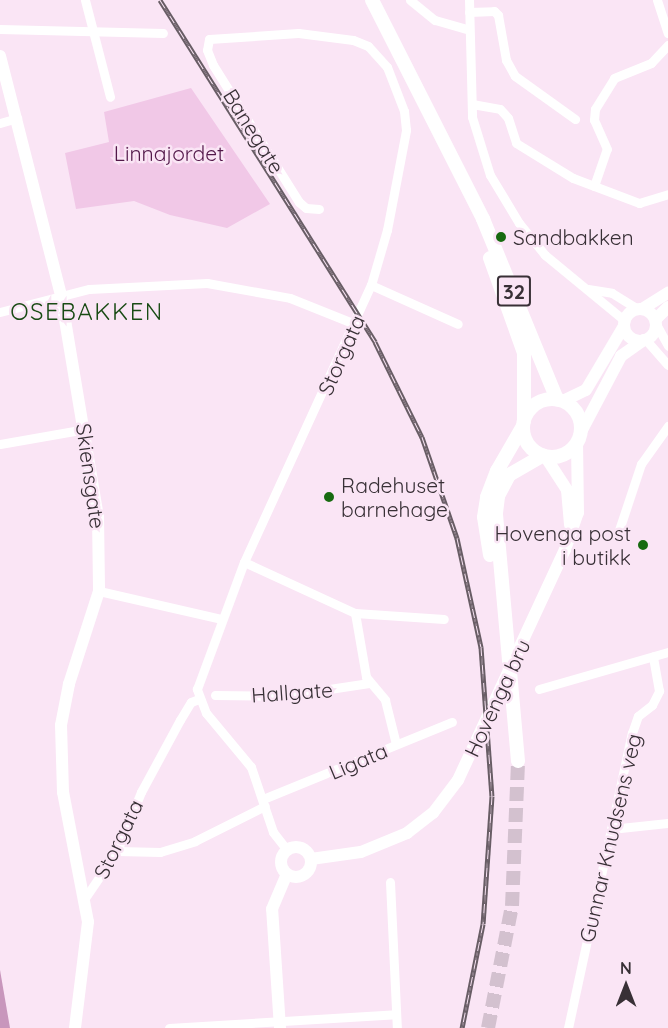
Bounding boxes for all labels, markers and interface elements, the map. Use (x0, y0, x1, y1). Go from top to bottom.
street label: Banegate (218, 84, 290, 178)
park label: Linnajordet (114, 140, 224, 166)
place label: Sandbakken (513, 224, 634, 250)
marker: Sandbakken (494, 230, 508, 244)
road number: 32 (496, 274, 532, 308)
district label: OSEBAKKEN (10, 298, 164, 326)
street label: Storgata (312, 311, 370, 399)
street label: Skiensgate (71, 422, 111, 530)
place label: Radehuset barnehage (341, 472, 448, 522)
marker: Radehuset barnehage (322, 490, 336, 504)
place label: Hovenga post i butikk (494, 520, 631, 570)
marker: Hovenga post i butikk (636, 538, 650, 552)
street label: Hovenga bru (459, 635, 535, 761)
street label: Hallgate (250, 677, 334, 707)
street label: Gunnar Knudsens veg (574, 731, 646, 945)
street label: Ligata (325, 737, 391, 785)
street label: Storgata (88, 795, 148, 883)
north arrow (596, 956, 656, 1016)
text: N (620, 958, 632, 978)

